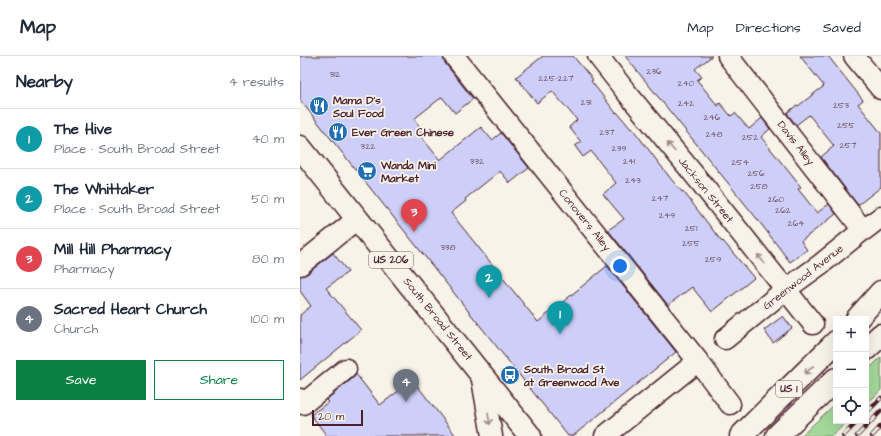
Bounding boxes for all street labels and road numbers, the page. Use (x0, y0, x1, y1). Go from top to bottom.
street label: Davis Alley (773, 118, 818, 169)
street label: Jackson Street (675, 154, 738, 227)
street label: Conovers Alley (555, 186, 615, 255)
street label: Greenwood Avenue (760, 241, 846, 313)
road number: US 206 (369, 252, 413, 268)
street label: South Broad Street (400, 274, 477, 364)
road number: US 1 (776, 381, 802, 397)

